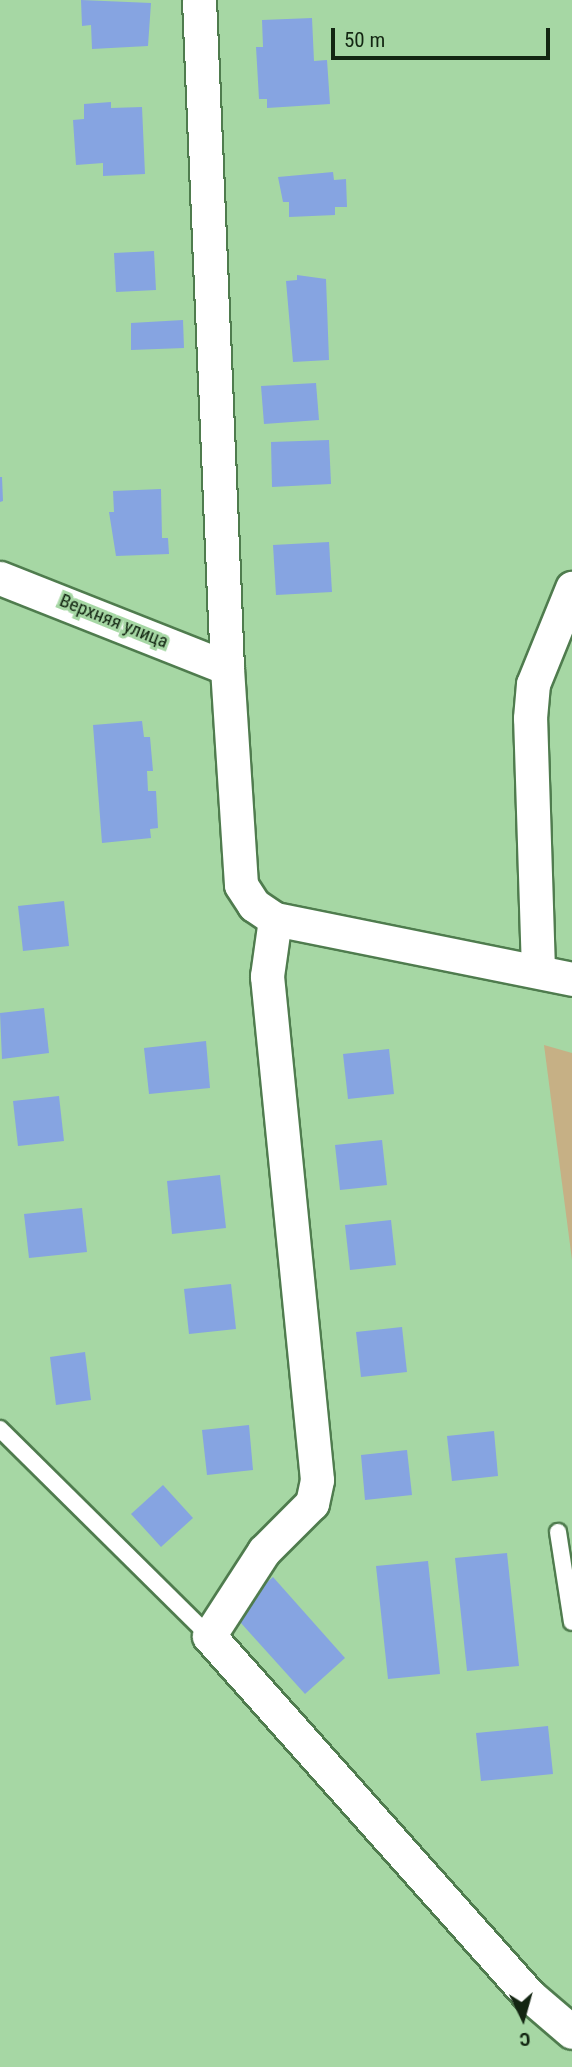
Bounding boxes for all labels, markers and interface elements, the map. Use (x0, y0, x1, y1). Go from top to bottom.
scale bar (334, 14, 553, 58)
text: 50 m (344, 28, 385, 52)
street label: Верхняя улица (56, 589, 172, 653)
north arrow (488, 1983, 558, 2053)
text: С (518, 2027, 531, 2051)

